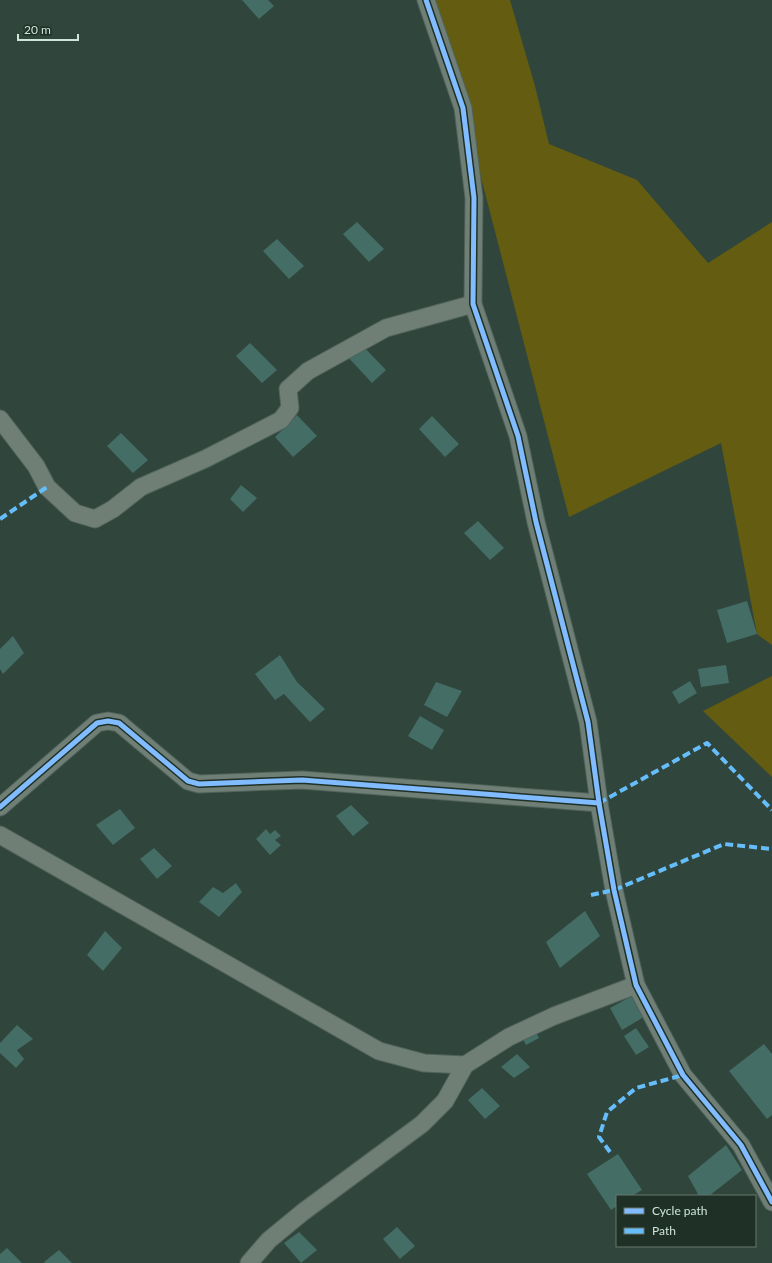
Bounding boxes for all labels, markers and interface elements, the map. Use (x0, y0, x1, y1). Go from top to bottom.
scale bar (18, 16, 78, 42)
text: 20 m (24, 22, 51, 37)
legend (616, 1195, 756, 1247)
text: Cycle path (652, 1203, 707, 1218)
text: Path (652, 1223, 676, 1238)

